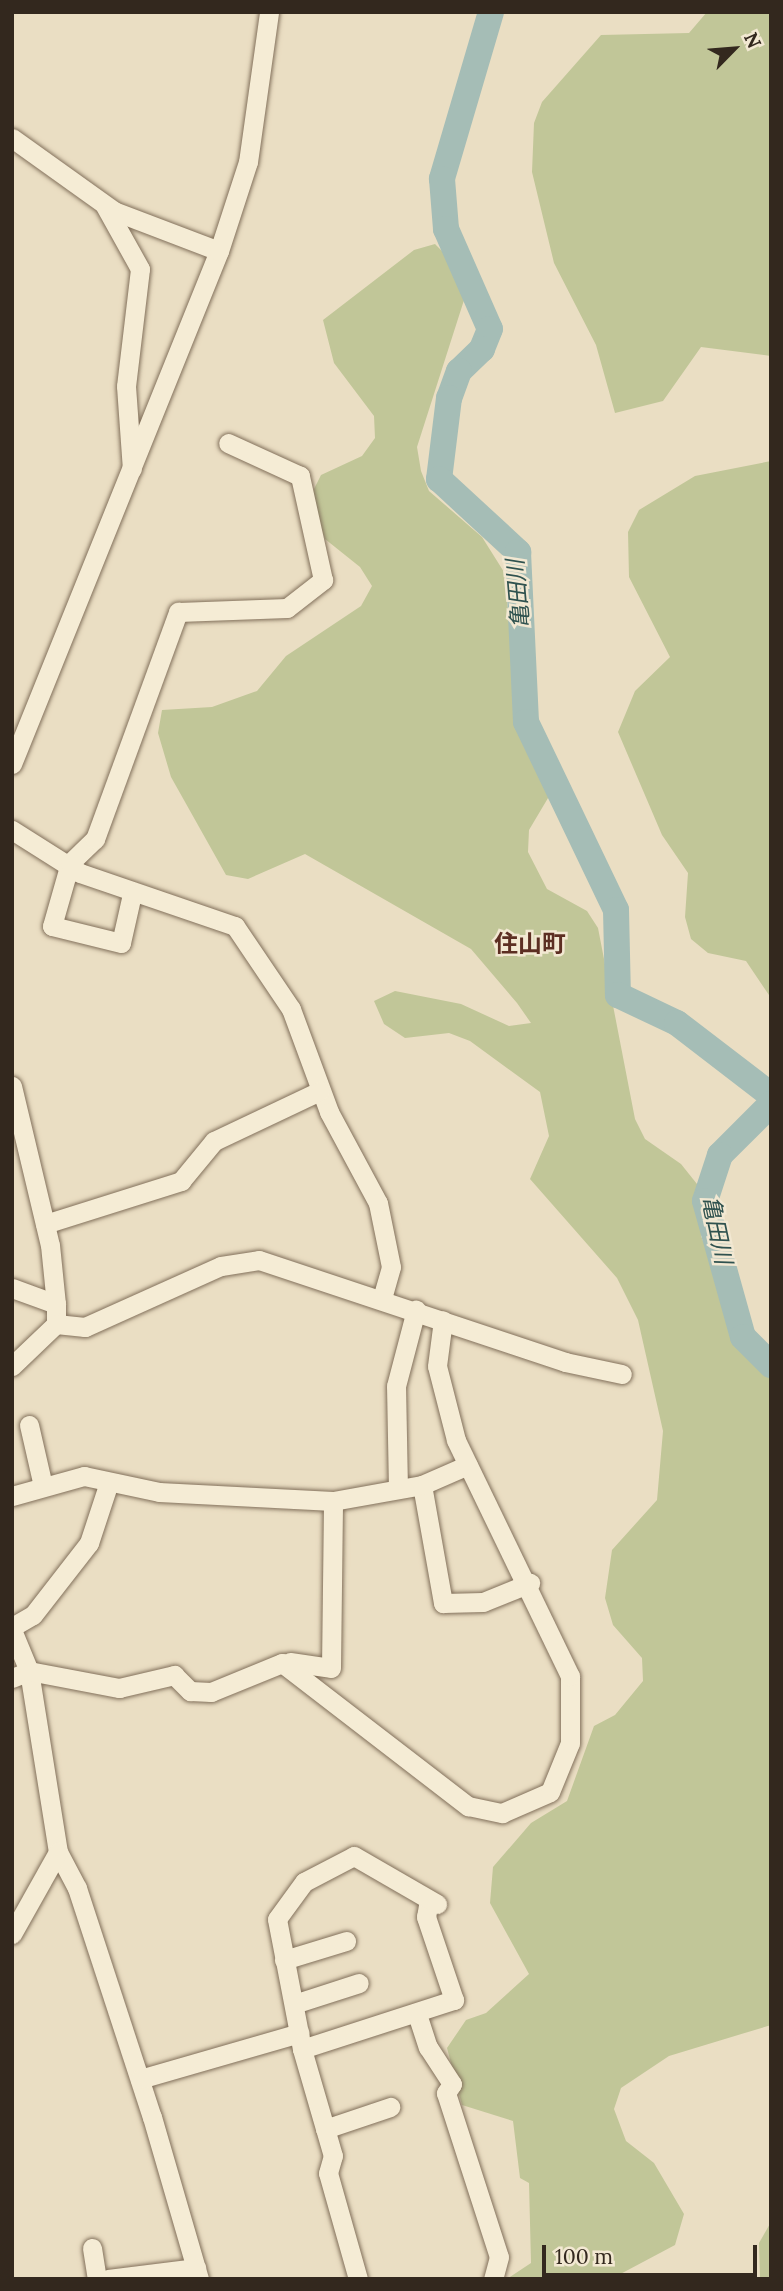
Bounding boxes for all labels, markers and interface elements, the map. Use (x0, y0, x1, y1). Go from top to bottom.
north arrow (699, 14, 769, 84)
text: N (739, 28, 767, 52)
water label: 亀田川 (501, 558, 535, 630)
district label: 住山町 (494, 930, 566, 958)
water label: 亀田川 (696, 1193, 738, 1267)
scale bar (545, 2232, 760, 2276)
text: 100 m (555, 2243, 613, 2270)

